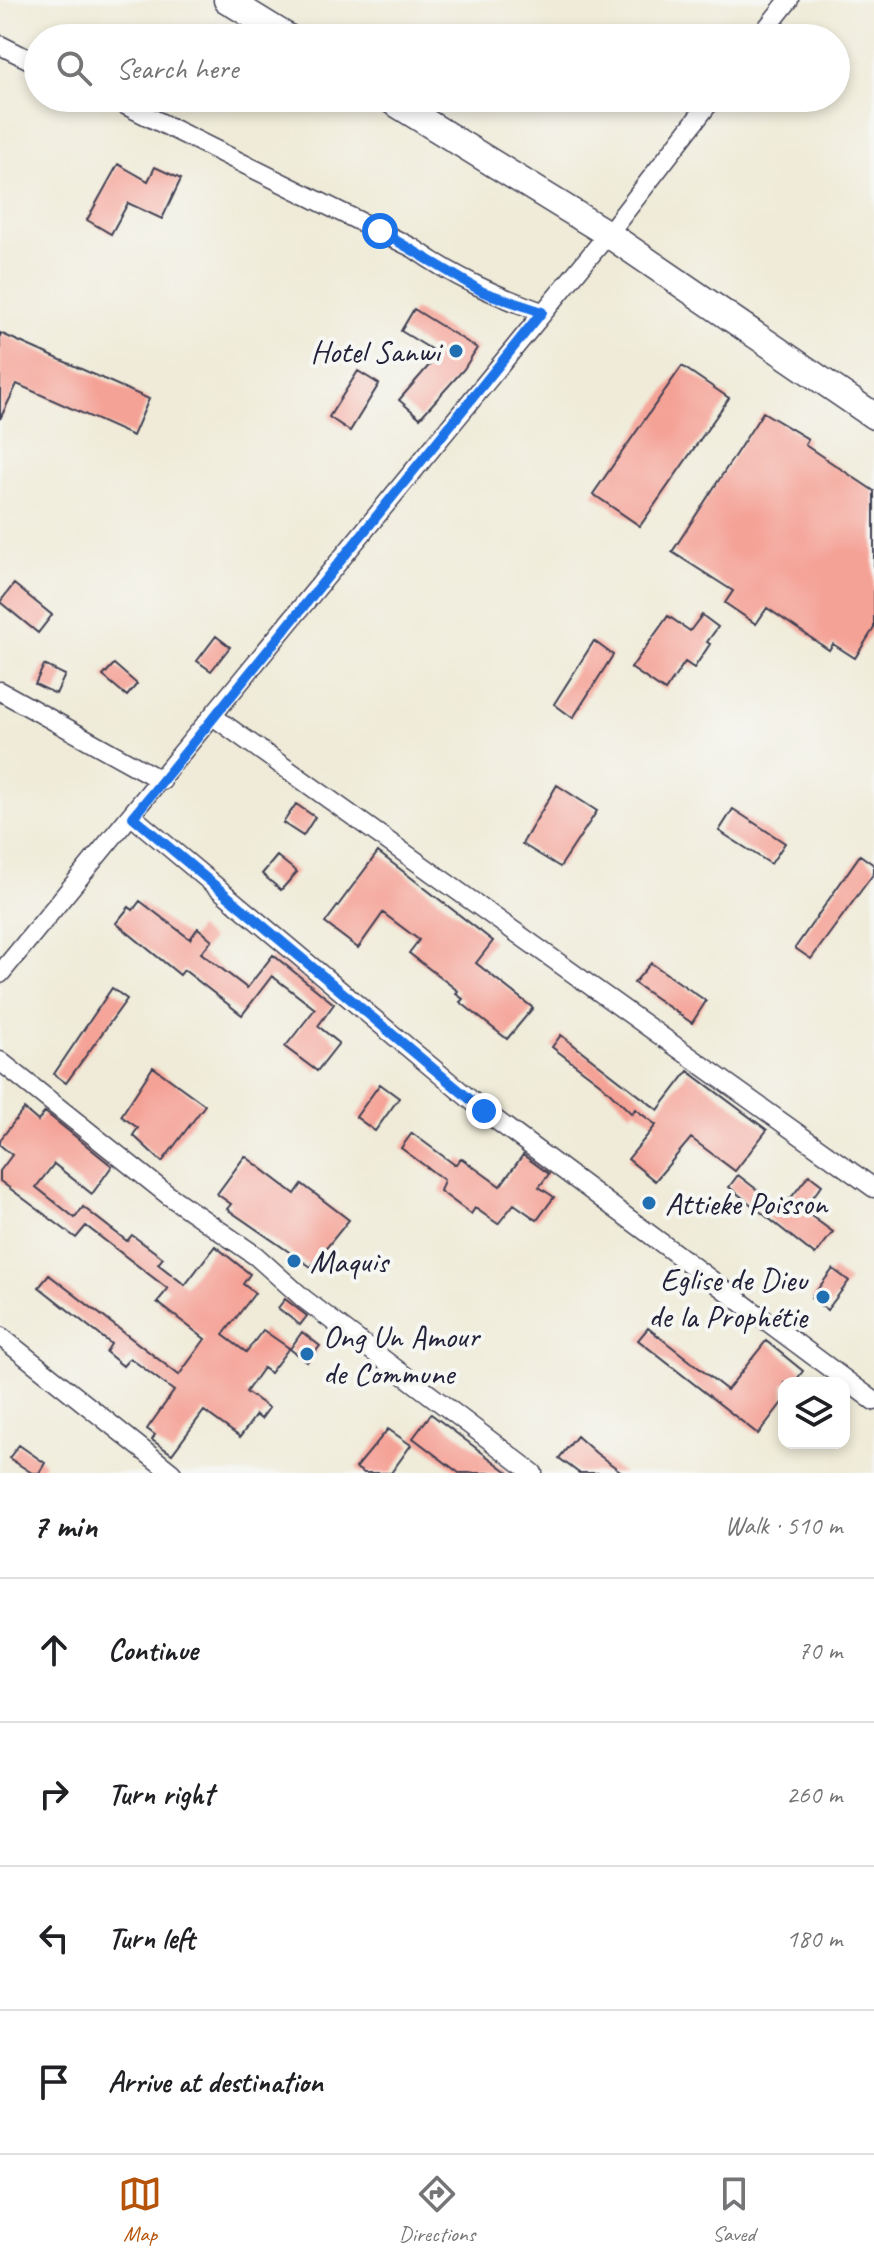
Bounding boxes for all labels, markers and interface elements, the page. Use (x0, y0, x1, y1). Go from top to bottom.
search box (24, 24, 850, 112)
icon: search (52, 46, 96, 90)
text: Search here (116, 49, 238, 87)
route start (362, 213, 398, 249)
place label: Hotel Sanwi (311, 331, 444, 372)
marker: Hotel Sanwi (447, 342, 465, 360)
route end (466, 1093, 502, 1129)
place label: Attieke Poisson (665, 1183, 829, 1224)
marker: Attieke Poisson (640, 1194, 658, 1212)
place label: Maquis (310, 1241, 390, 1282)
marker: Maquis (285, 1252, 303, 1270)
place label: Eglise de Dieu de la Prophétie (648, 1259, 810, 1337)
marker: Eglise de Dieu de la Prophétie (814, 1288, 832, 1306)
place label: Ong Un Amour de Commune (323, 1316, 482, 1394)
marker: Ong Un Amour de Commune (298, 1345, 316, 1363)
map controls (778, 1377, 850, 1449)
button: layers (778, 1377, 850, 1449)
text: 7 min (32, 1504, 97, 1547)
text: Walk · 510 m (725, 1509, 842, 1542)
icon: ahead (32, 1628, 76, 1672)
text: Continue (108, 1631, 198, 1669)
text: 70 m (798, 1634, 842, 1667)
icon: right (32, 1772, 76, 1816)
text: Turn right (108, 1775, 213, 1813)
text: 260 m (786, 1778, 842, 1811)
icon: left (32, 1916, 76, 1960)
text: Turn left (108, 1919, 195, 1957)
text: 180 m (786, 1922, 842, 1955)
icon: arrive (32, 2060, 76, 2104)
text: Arrive at destination (108, 2063, 323, 2101)
tab: Map (118, 2172, 162, 2248)
tab: Directions (399, 2172, 475, 2248)
tab: Saved (712, 2172, 756, 2248)

